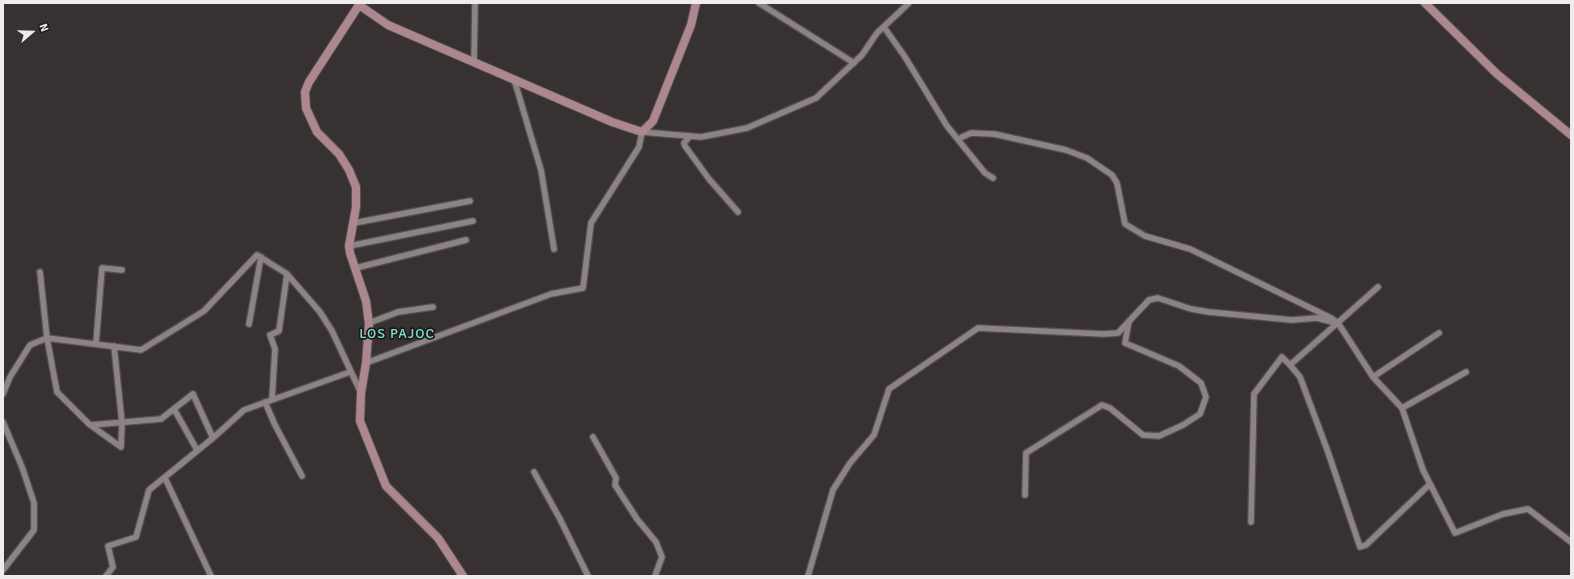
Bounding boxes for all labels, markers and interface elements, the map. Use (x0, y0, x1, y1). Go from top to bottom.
north arrow (12, 12, 52, 52)
text: N (36, 22, 51, 34)
district label: LOS PAJOC (359, 326, 435, 342)

